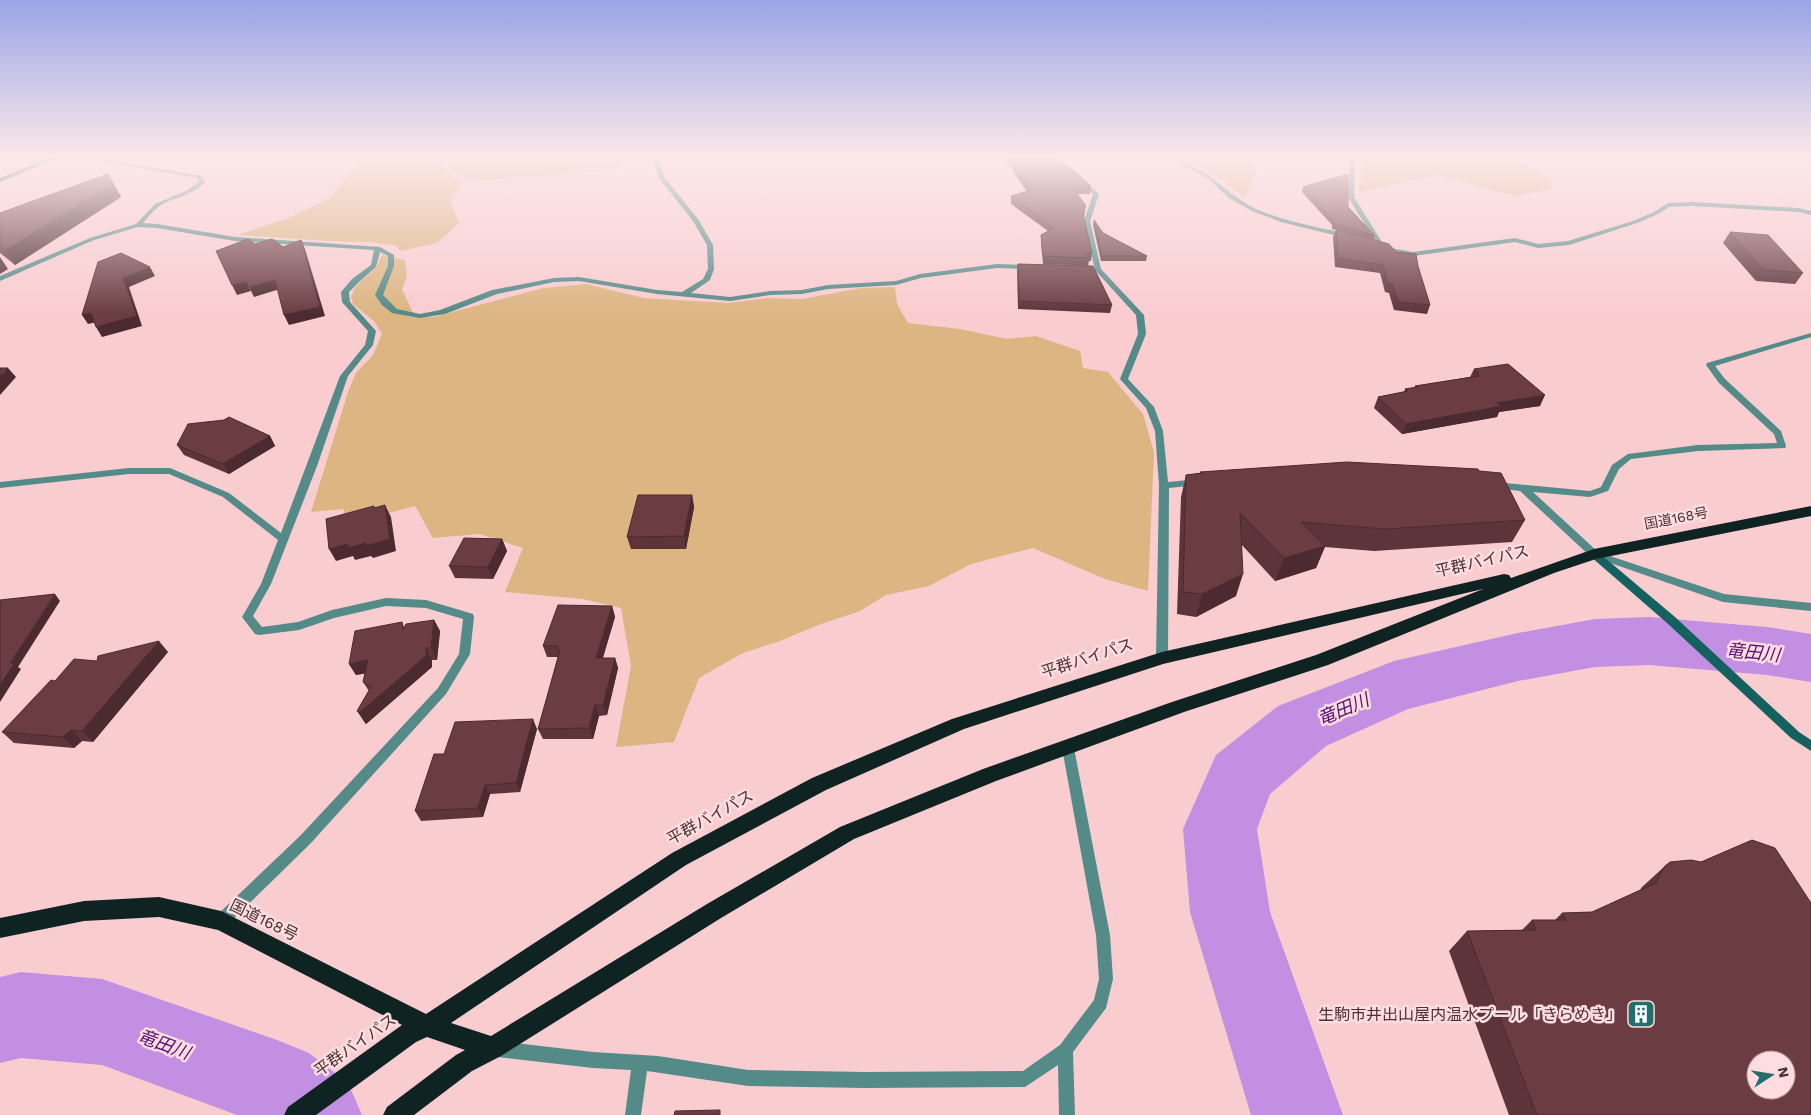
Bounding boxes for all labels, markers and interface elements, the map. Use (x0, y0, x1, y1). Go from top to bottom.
street label: 国道168号 (1643, 504, 1709, 532)
street label: 平群バイパス (1433, 541, 1531, 581)
street label: 平群バイパス (1039, 634, 1135, 682)
water label: 竜田川 (1725, 639, 1783, 665)
water label: 竜田川 (1314, 688, 1374, 729)
street label: 平群バイパス (664, 785, 756, 849)
street label: 国道168号 (227, 895, 301, 945)
building icon: 生駒市井出山屋内温水プール「きらめき」 (1626, 999, 1656, 1029)
place label: 生駒市井出山屋内温水プール「きらめき」 (1318, 1005, 1622, 1024)
street label: 平群バイパス (310, 1010, 400, 1080)
water label: 竜田川 (135, 1025, 195, 1064)
north arrow (1746, 1050, 1796, 1100)
text: N (1775, 1066, 1793, 1079)

